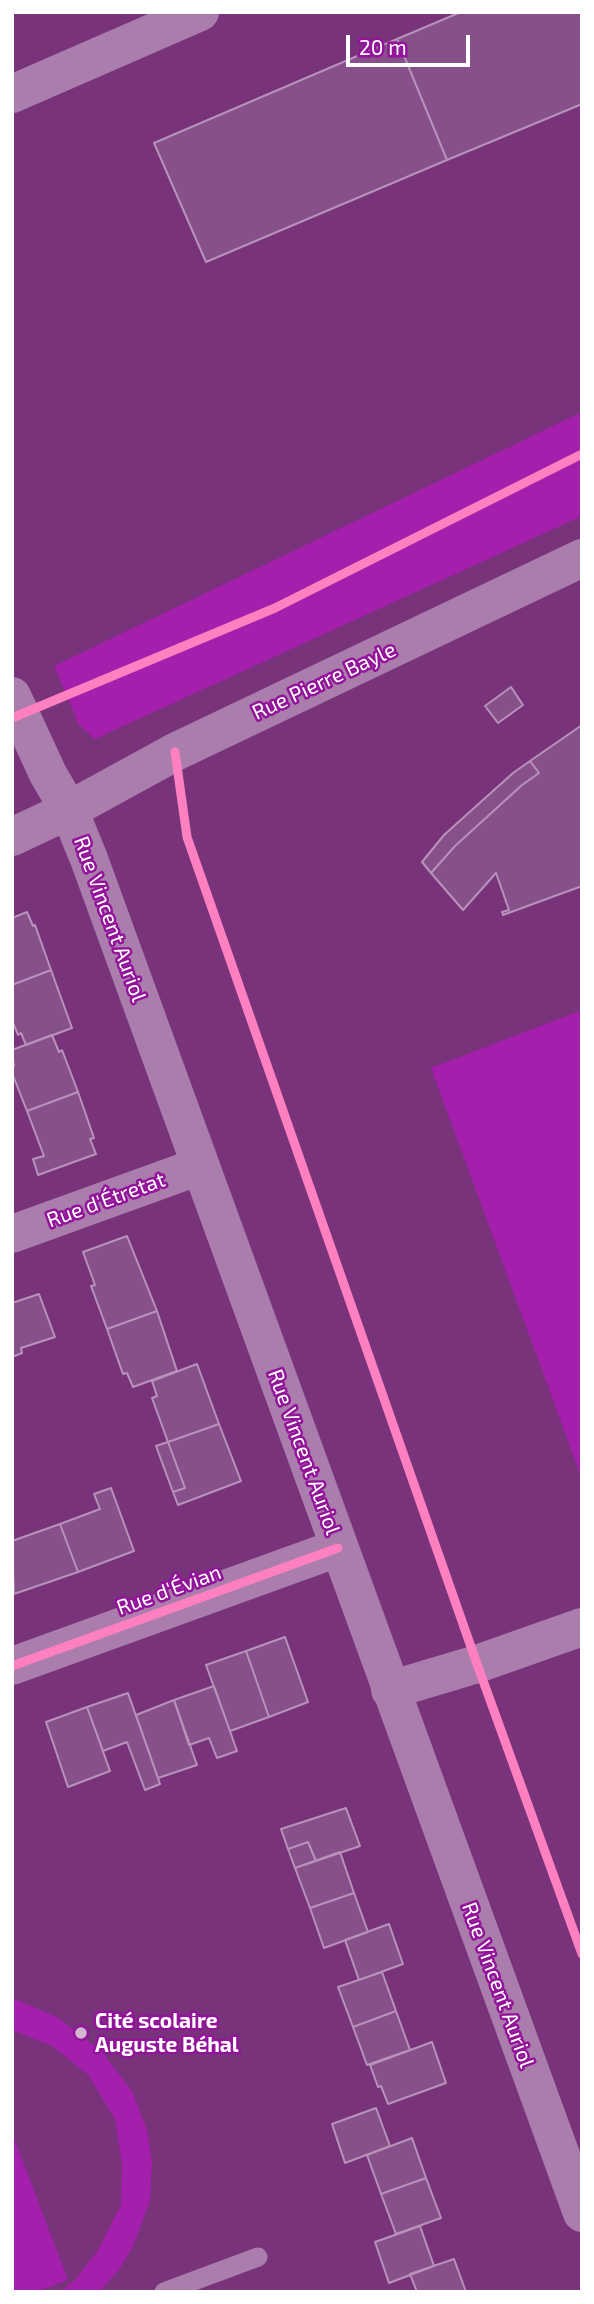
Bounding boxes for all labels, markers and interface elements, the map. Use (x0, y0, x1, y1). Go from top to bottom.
scale bar (349, 21, 473, 65)
text: 20 m (359, 34, 407, 59)
street label: Rue Pierre Bayle (248, 637, 400, 725)
street label: Rue Vincent Auriol (68, 833, 152, 1005)
street label: Rue d'Étretat (43, 1167, 169, 1233)
street label: Rue Vincent Auriol (262, 1366, 346, 1538)
street label: Rue d'Évian (113, 1559, 225, 1621)
street label: Rue Vincent Auriol (456, 1899, 540, 2071)
place label: Cité scolaire Auguste Béhal (95, 2008, 239, 2058)
marker: Cité scolaire Auguste Béhal (73, 2025, 89, 2041)

